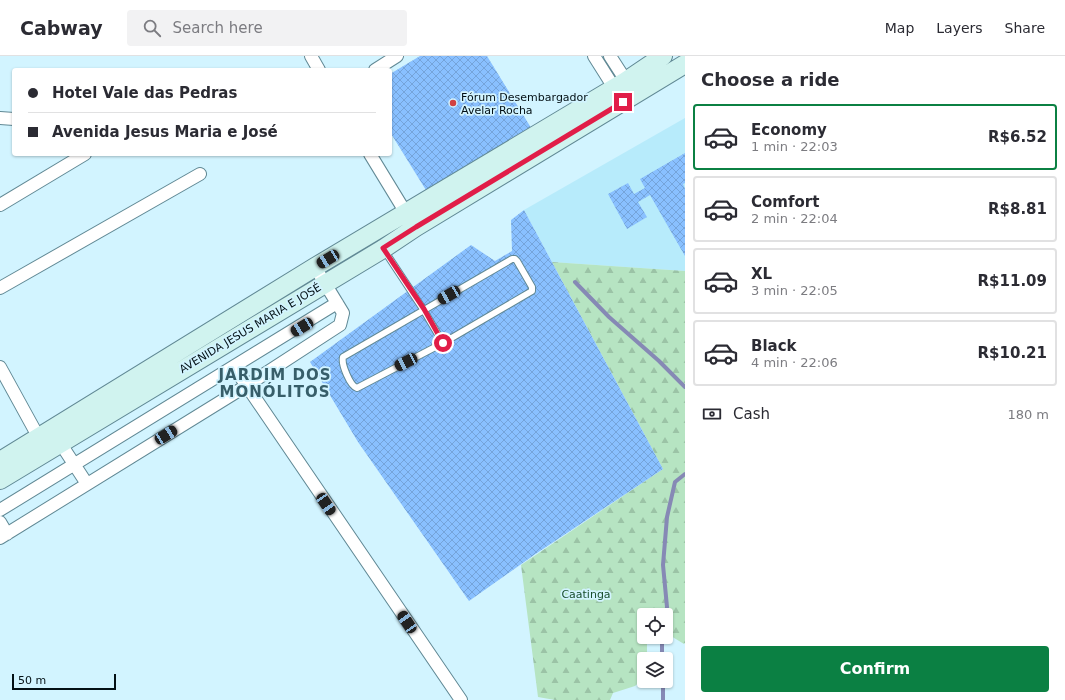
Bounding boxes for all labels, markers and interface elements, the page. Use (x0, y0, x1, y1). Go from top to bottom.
search box (127, 10, 407, 46)
text: Cabway (20, 17, 103, 39)
icon: search (141, 17, 163, 39)
text: Search here (173, 19, 263, 37)
text: Map (885, 20, 914, 36)
text: Layers (936, 20, 983, 36)
text: Share (1005, 20, 1045, 36)
text: Choose a ride (701, 69, 840, 90)
text: Hotel Vale das Pedras (52, 84, 237, 102)
place label: Fórum Desembargador Avelar Rocha (461, 91, 588, 117)
route end (614, 93, 632, 111)
marker: Fórum Desembargador Avelar Rocha (448, 98, 458, 108)
icon: car (703, 119, 739, 155)
text: Economy (751, 121, 827, 139)
text: Avenida Jesus Maria e José (52, 123, 278, 141)
text: R$6.52 (988, 128, 1047, 146)
text: 1 min · 22:03 (751, 139, 838, 154)
icon: car (703, 191, 739, 227)
text: Comfort (751, 193, 819, 211)
text: R$8.81 (988, 200, 1047, 218)
text: 2 min · 22:04 (751, 211, 838, 226)
car (315, 248, 341, 270)
icon: car (703, 263, 739, 299)
text: XL (751, 265, 772, 283)
text: R$11.09 (978, 272, 1047, 290)
street label: AVENIDA JESUS MARIA E JOSÉ (177, 281, 323, 376)
text: 3 min · 22:05 (751, 283, 838, 298)
car (436, 284, 462, 306)
car (289, 316, 315, 338)
route start (434, 334, 452, 352)
icon: car (703, 335, 739, 371)
text: Black (751, 337, 797, 355)
text: R$10.21 (978, 344, 1047, 362)
car (393, 351, 419, 373)
text: 4 min · 22:06 (751, 355, 838, 370)
district label: JARDIM DOS MONÓLITOS (218, 366, 331, 401)
icon: cash (701, 403, 723, 425)
text: Cash (733, 405, 770, 423)
text: 180 m (1007, 407, 1049, 422)
car (153, 424, 179, 446)
car (314, 491, 338, 517)
park label: Caatinga (561, 588, 611, 601)
map controls (637, 608, 673, 688)
button: locate (637, 608, 673, 644)
car (395, 609, 419, 635)
button: Confirm (701, 646, 1049, 692)
button: layers (637, 652, 673, 688)
scale bar (12, 672, 116, 691)
text: 50 m (18, 674, 46, 687)

